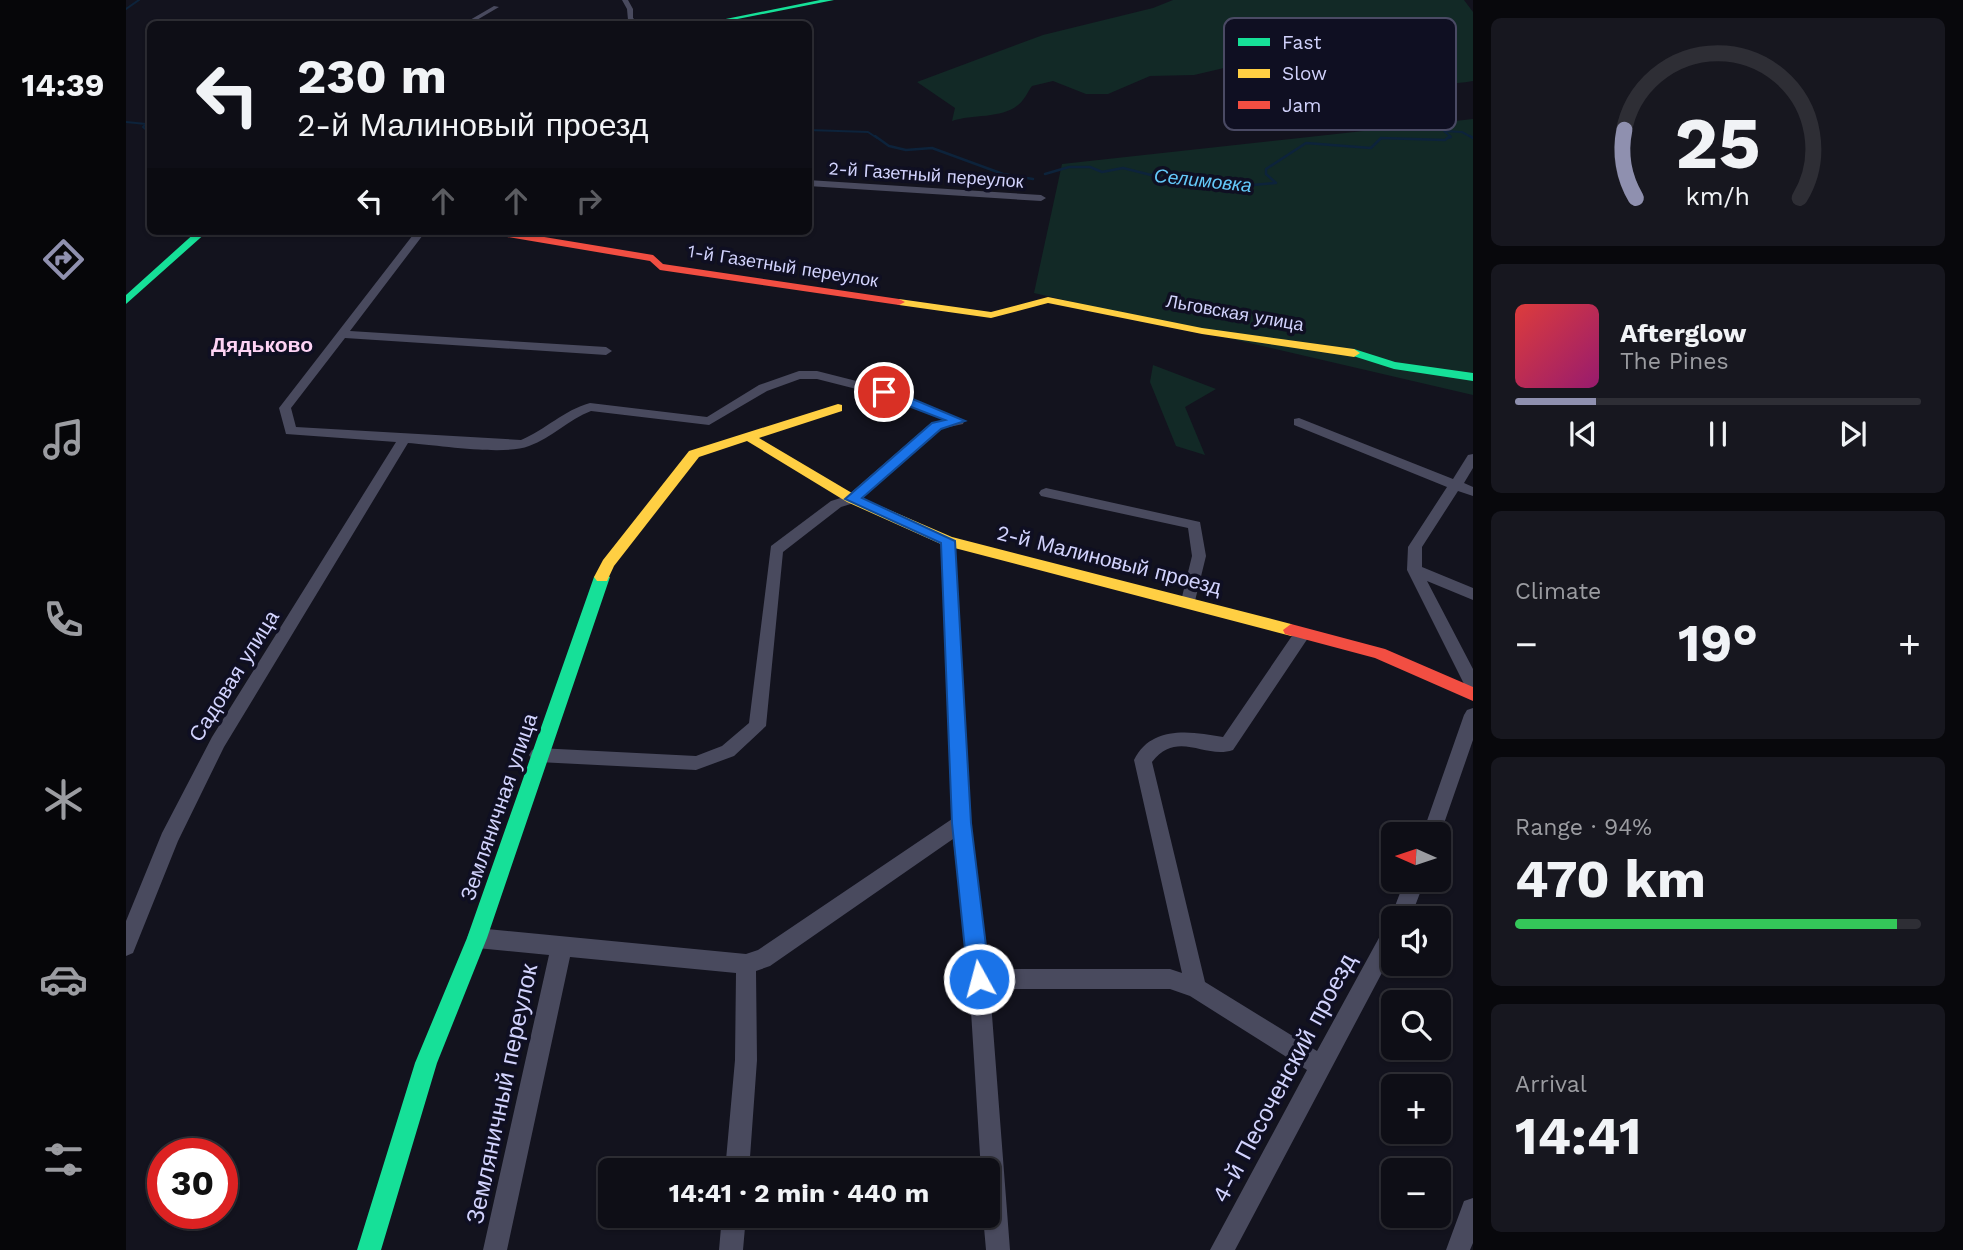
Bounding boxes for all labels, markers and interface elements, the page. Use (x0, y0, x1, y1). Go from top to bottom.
legend (1224, 18, 1456, 130)
text: Fast (1282, 31, 1321, 54)
text: 230 m (297, 47, 447, 105)
icon: left (182, 49, 273, 140)
text: Slow (1282, 62, 1327, 85)
text: 14:39 (22, 66, 104, 104)
text: Jam (1282, 94, 1321, 117)
text: 25 (1675, 101, 1761, 187)
text: 2-й Малиновый проезд (297, 106, 648, 144)
street label: 2-й Газетный переулок (828, 157, 1024, 192)
water label: Селимовка (1153, 164, 1253, 197)
icon: left (351, 182, 389, 220)
icon: ahead (424, 182, 462, 220)
icon: ahead (497, 182, 535, 220)
icon: right (570, 182, 608, 220)
text: km/h (1686, 182, 1750, 211)
icon: directions (39, 235, 88, 284)
street label: 1-й Газетный переулок (686, 240, 880, 291)
street label: Льговская улица (1165, 290, 1307, 335)
text: Afterglow (1620, 318, 1746, 348)
district label: Дядьково (211, 332, 313, 357)
text: The Pines (1620, 348, 1729, 375)
pin (854, 362, 914, 422)
icon: arrive (865, 373, 903, 411)
icon: music (39, 415, 88, 464)
icon: previous (1564, 415, 1602, 453)
icon: pause (1699, 415, 1737, 453)
icon: next (1834, 415, 1872, 453)
street label: 2-й Малиновый проезд (994, 519, 1224, 600)
text: Climate (1515, 578, 1601, 605)
icon: phone (39, 595, 88, 644)
street label: Садовая улица (183, 605, 284, 746)
text: 19° (1678, 613, 1758, 674)
text: − (1515, 622, 1538, 666)
text: + (1898, 622, 1921, 666)
street label: Земляничная улица (455, 710, 542, 904)
icon: climate (39, 775, 88, 824)
text: Range · 94% (1515, 814, 1652, 841)
north arrow (1381, 822, 1451, 892)
map controls (1381, 822, 1451, 1228)
text: 470 km (1515, 849, 1706, 910)
button: sound (1381, 906, 1451, 976)
position arrow (942, 942, 1016, 1016)
street label: 4-й Песоченский проезд (1206, 949, 1362, 1207)
icon: car (39, 955, 88, 1004)
street label: Земляничный переулок (461, 961, 543, 1227)
button: search (1381, 990, 1451, 1060)
text: Arrival (1515, 1071, 1587, 1098)
button: + (1381, 1074, 1451, 1144)
text: 14:41 (1515, 1106, 1641, 1167)
icon: filters (39, 1135, 88, 1184)
speed limit sign: 30 (147, 1138, 238, 1229)
button: − (1381, 1158, 1451, 1228)
text: 14:41 · 2 min · 440 m (669, 1178, 929, 1208)

